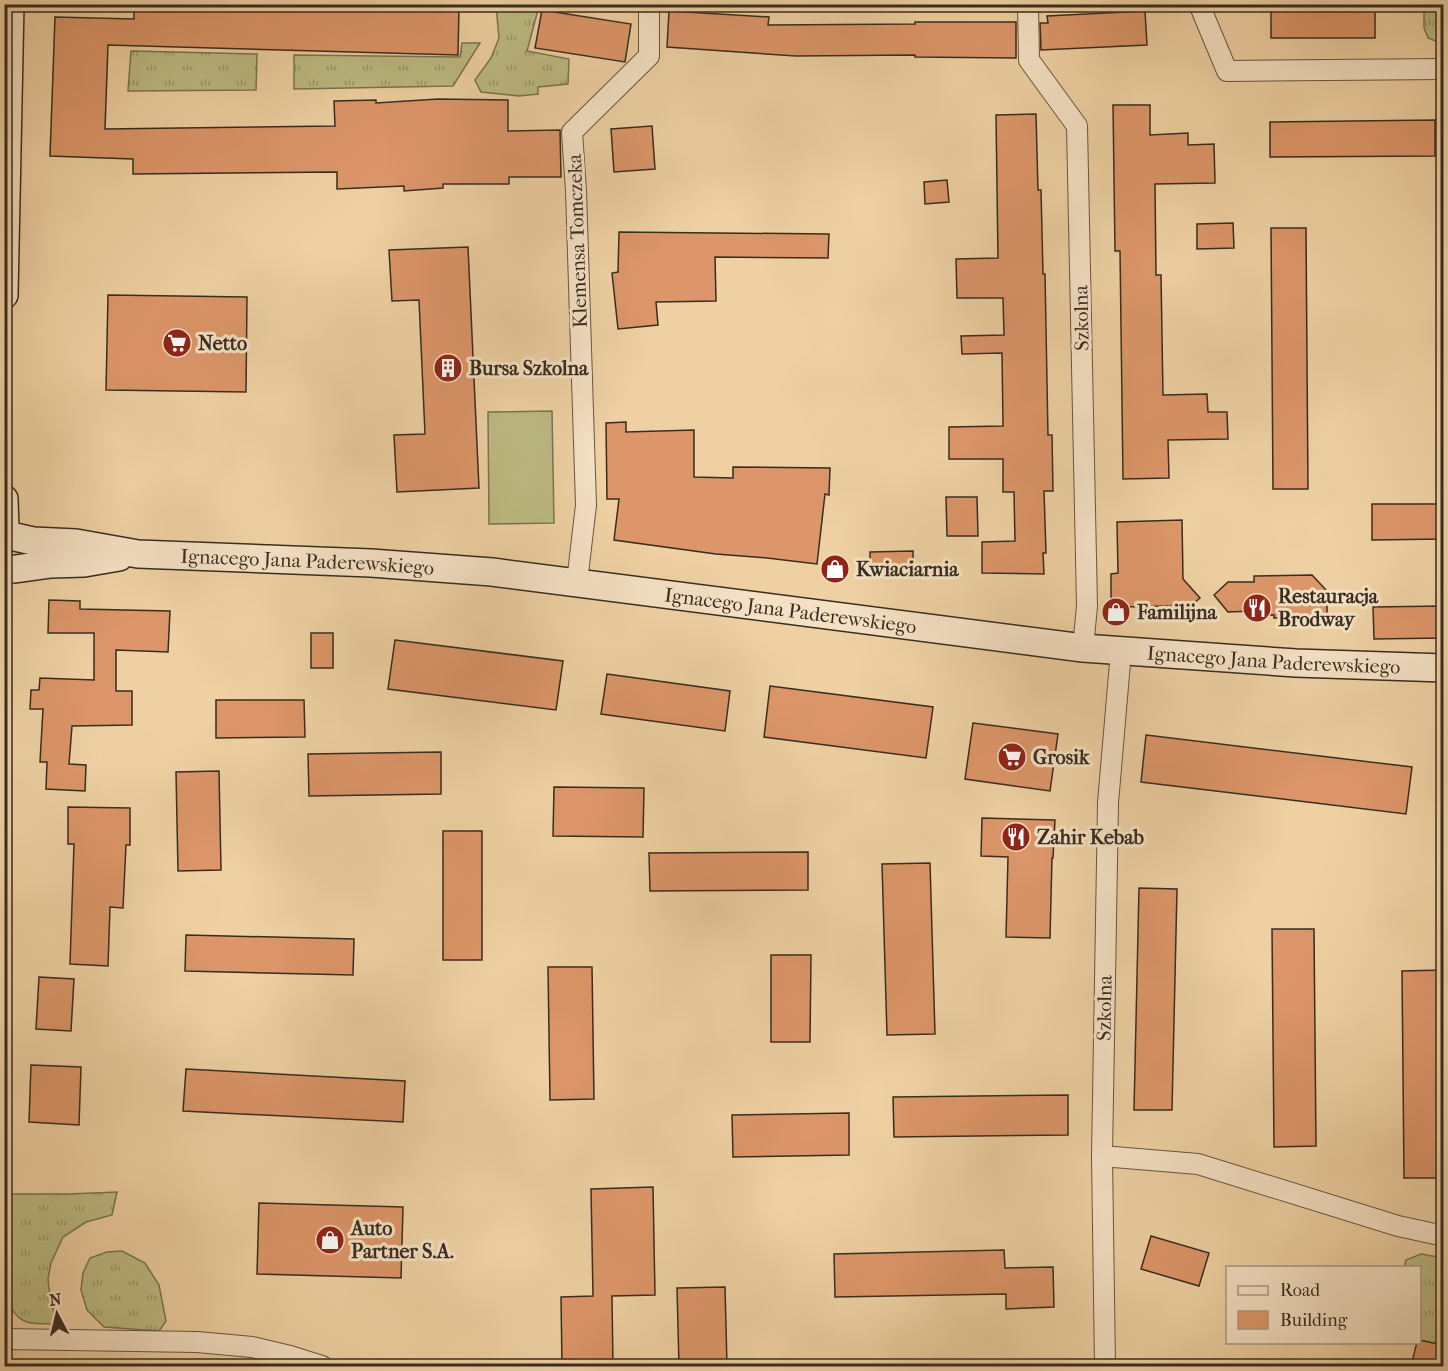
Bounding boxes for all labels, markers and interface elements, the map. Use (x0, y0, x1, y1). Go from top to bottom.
street label: Klemensa Tomczeka (563, 153, 592, 328)
street label: Szkolna (1069, 284, 1094, 351)
supermarket icon: Netto (161, 327, 193, 359)
place label: Netto (198, 332, 247, 355)
building icon: Bursa Szkolna (432, 352, 464, 384)
place label: Bursa Szkolna (469, 357, 589, 380)
street label: Ignacego Jana Paderewskiego (180, 545, 435, 580)
shop icon: Kwiaciarnia (819, 553, 851, 585)
place label: Kwiaciarnia (856, 558, 959, 581)
street label: Ignacego Jana Paderewskiego (663, 583, 918, 638)
place label: Restauracja Brodway (1278, 585, 1379, 631)
restaurant icon: Restauracja Brodway (1241, 592, 1273, 624)
shop icon: Familijna (1100, 596, 1132, 628)
place label: Familijna (1136, 601, 1218, 624)
street label: Ignacego Jana Paderewskiego (1146, 642, 1401, 679)
supermarket icon: Grosik (996, 741, 1028, 773)
place label: Grosik (1033, 746, 1090, 769)
restaurant icon: Zahir Kebab (1000, 821, 1032, 853)
place label: Zahir Kebab (1037, 826, 1145, 849)
street label: Szkolna (1092, 974, 1117, 1041)
place label: Auto Partner S.A. (349, 1217, 454, 1263)
shop icon: Auto Partner S.A. (314, 1224, 346, 1256)
legend (1226, 1266, 1421, 1344)
text: Road (1280, 1280, 1320, 1301)
north arrow (27, 1284, 87, 1344)
text: N (48, 1289, 63, 1310)
text: Building (1280, 1310, 1348, 1331)

